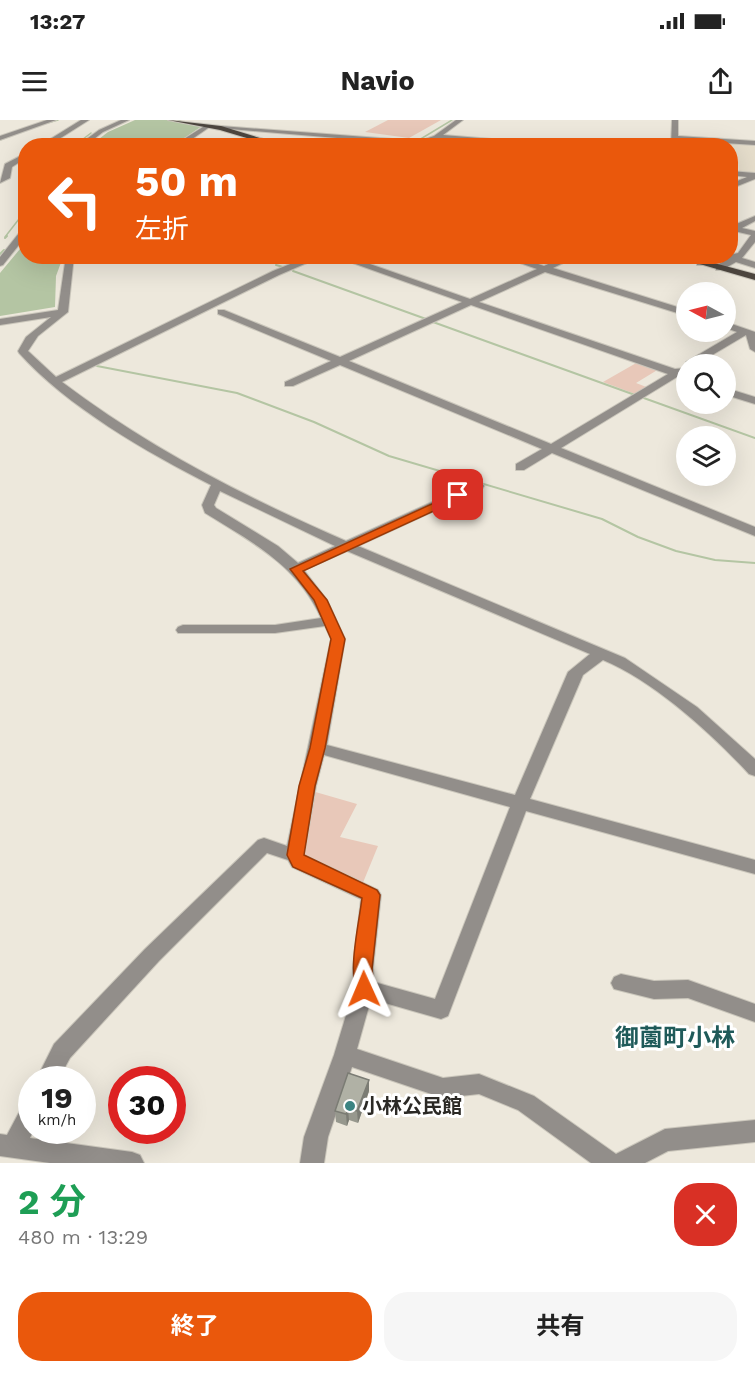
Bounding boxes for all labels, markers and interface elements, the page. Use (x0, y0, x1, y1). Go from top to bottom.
text: 13:27 (30, 9, 85, 34)
icon: menu (18, 65, 51, 98)
text: Navio (340, 65, 415, 97)
icon: share (704, 65, 737, 98)
text: 50 m (135, 157, 238, 206)
icon: left (36, 162, 114, 240)
text: 左折 (135, 213, 189, 245)
north arrow (676, 282, 736, 342)
map controls (676, 282, 736, 486)
button: search (676, 354, 736, 414)
button: layers (676, 426, 736, 486)
pin (432, 469, 483, 520)
icon: arrive (441, 478, 474, 511)
position arrow (332, 957, 396, 1021)
district label: 御薗町小林 (615, 1024, 735, 1052)
speed limit sign: 30 (108, 1066, 186, 1144)
text: 19 (41, 1080, 73, 1115)
place label: 小林公民館 (362, 1094, 462, 1118)
marker: 小林公民館 (343, 1099, 357, 1113)
text: km/h (38, 1111, 76, 1129)
text: 2 分 (18, 1181, 86, 1223)
button: close (674, 1183, 737, 1246)
text: 480 m · 13:29 (18, 1225, 148, 1249)
button: 終了 (18, 1292, 372, 1361)
button: 共有 (384, 1292, 737, 1361)

